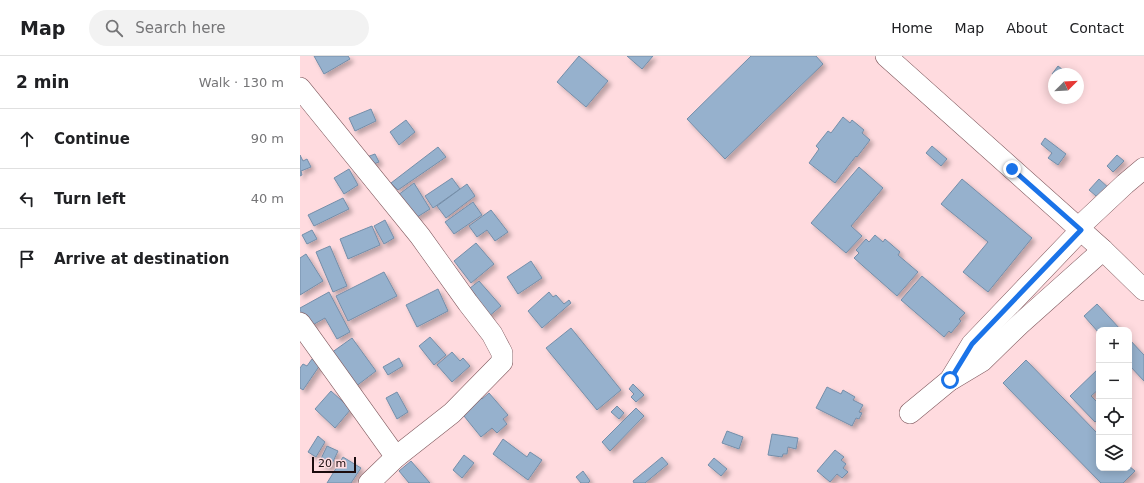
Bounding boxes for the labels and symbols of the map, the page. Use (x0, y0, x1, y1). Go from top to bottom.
north arrow (1048, 68, 1084, 104)
route end (1003, 160, 1021, 178)
route start (941, 371, 959, 389)
scale bar (312, 455, 356, 474)

